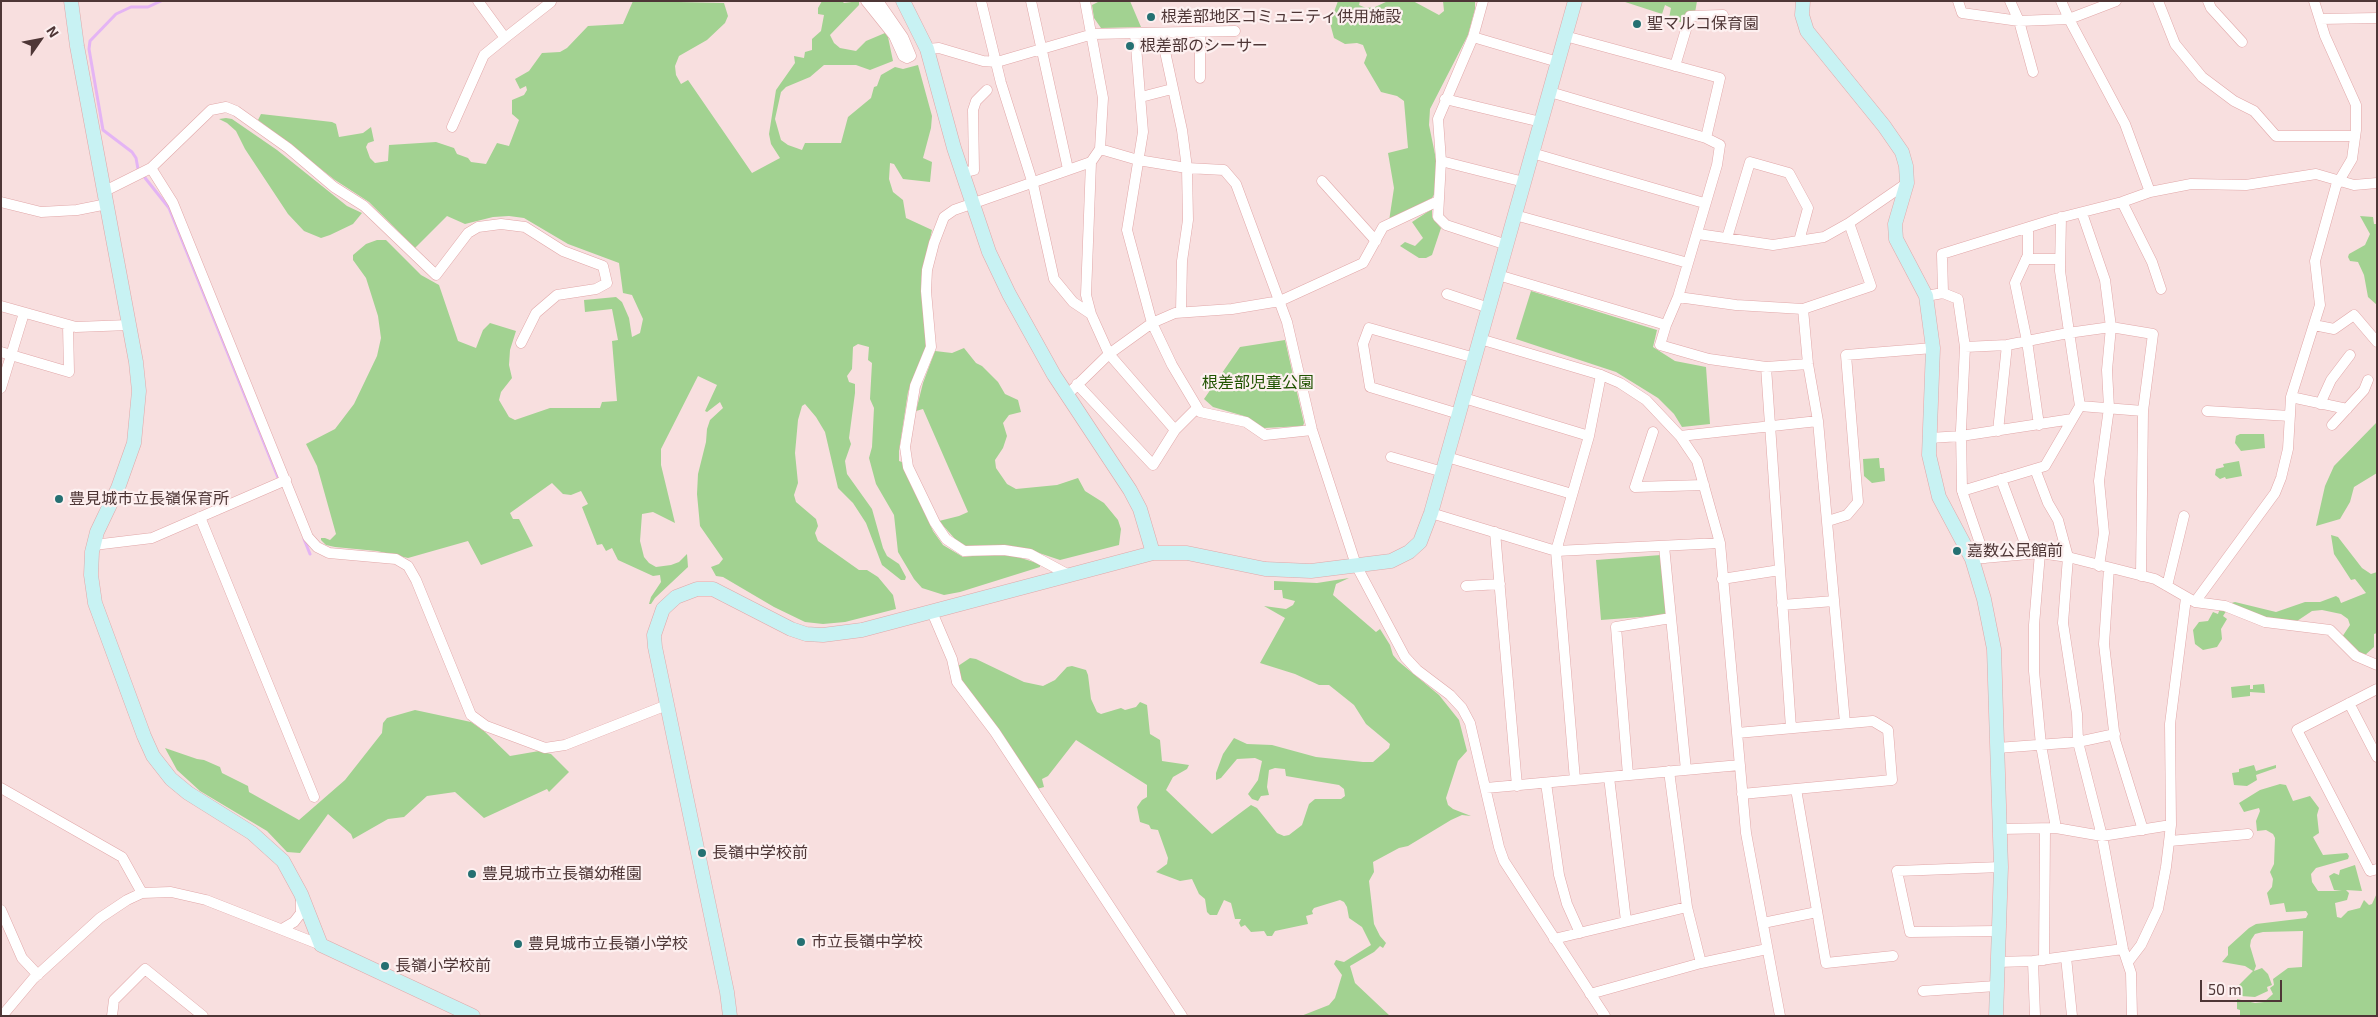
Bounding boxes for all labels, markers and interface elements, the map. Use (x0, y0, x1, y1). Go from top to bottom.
place label: 根差部地区コミュニティ供用施設 (1161, 7, 1401, 27)
marker: 根差部地区コミュニティ供用施設 (1145, 11, 1157, 23)
place label: 聖マルコ保育園 (1647, 14, 1759, 34)
north arrow (15, 15, 65, 65)
marker: 聖マルコ保育園 (1631, 18, 1643, 30)
text: N (43, 23, 63, 40)
place label: 根差部のシーサー (1140, 36, 1268, 56)
marker: 根差部のシーサー (1124, 40, 1136, 52)
park label: 根差部児童公園 (1202, 373, 1314, 393)
place label: 豊見城市立長嶺保育所 (69, 489, 229, 509)
marker: 豊見城市立長嶺保育所 (53, 493, 65, 505)
place label: 嘉数公民館前 (1967, 541, 2063, 561)
marker: 嘉数公民館前 (1951, 545, 1963, 557)
place label: 長嶺中学校前 (712, 843, 808, 863)
marker: 長嶺中学校前 (696, 847, 708, 859)
place label: 豊見城市立長嶺幼稚園 (482, 864, 642, 884)
marker: 豊見城市立長嶺幼稚園 (466, 868, 478, 880)
place label: 市立長嶺中学校 (811, 932, 923, 952)
place label: 豊見城市立長嶺小学校 (528, 934, 688, 954)
marker: 市立長嶺中学校 (795, 936, 807, 948)
marker: 豊見城市立長嶺小学校 (512, 938, 524, 950)
place label: 長嶺小学校前 (395, 956, 491, 976)
marker: 長嶺小学校前 (379, 960, 391, 972)
scale bar (2203, 970, 2286, 1002)
text: 50 m (2208, 980, 2242, 998)

